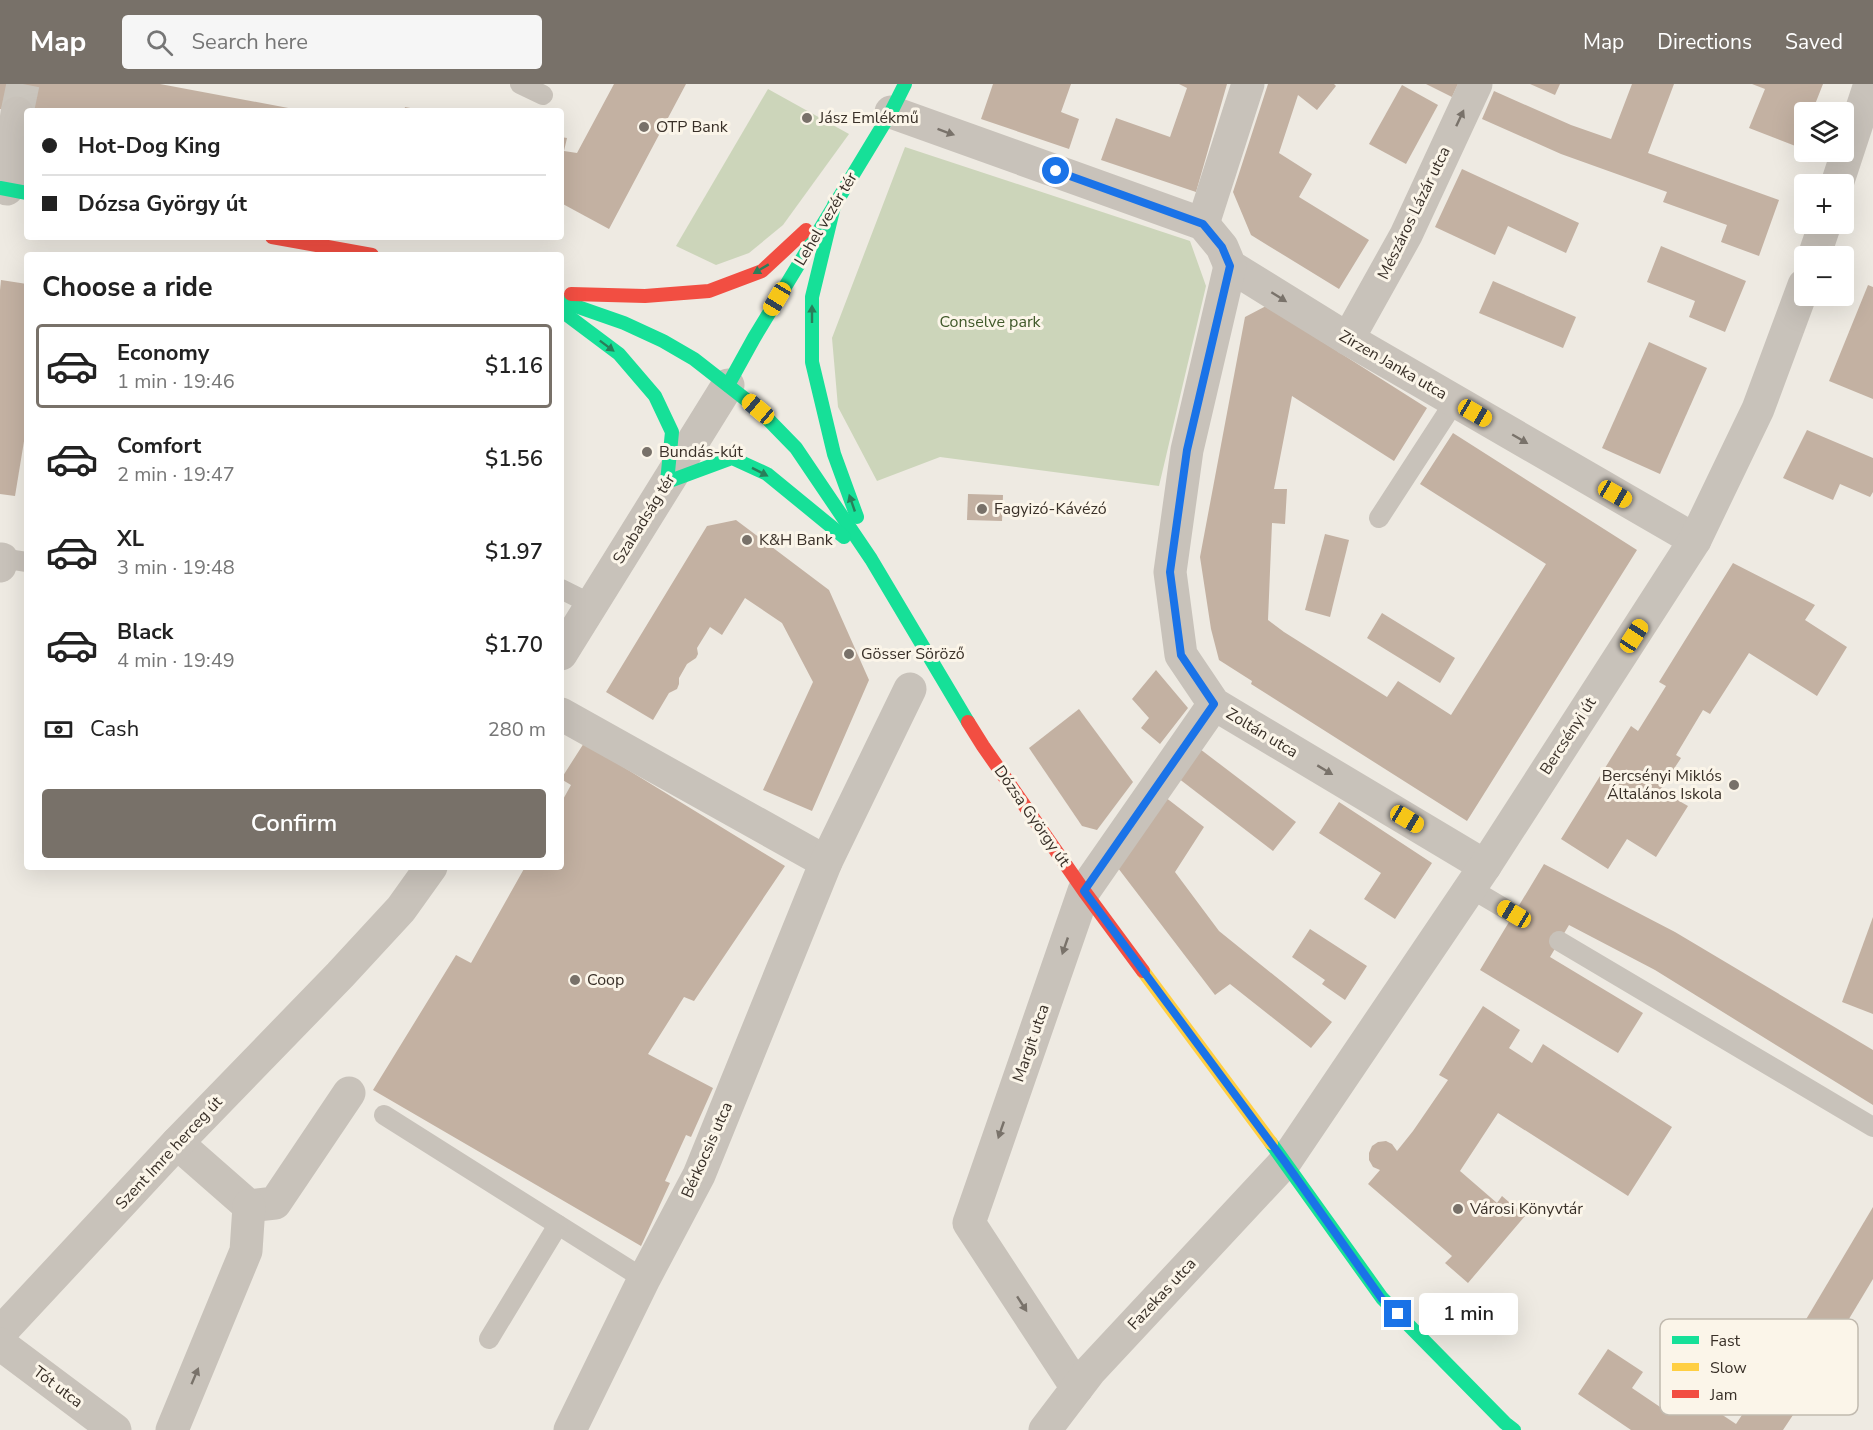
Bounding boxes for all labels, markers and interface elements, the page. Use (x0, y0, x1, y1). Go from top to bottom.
search box (122, 15, 542, 69)
text: Map (30, 23, 86, 61)
icon: search (143, 26, 176, 59)
text: Search here (191, 27, 308, 57)
text: Map (1583, 28, 1624, 56)
text: Directions (1657, 28, 1752, 56)
text: Saved (1785, 28, 1843, 56)
map controls (1794, 102, 1854, 306)
button: layers (1794, 102, 1854, 162)
place label: Jász Emlékmű (818, 107, 919, 129)
one-way arrow (1455, 110, 1464, 127)
marker: Jász Emlékmű (800, 111, 814, 125)
place label: OTP Bank (656, 116, 729, 138)
marker: OTP Bank (637, 120, 651, 134)
one-way arrow (937, 127, 955, 137)
text: Hot-Dog King (78, 131, 221, 161)
street label: Mészáros Lázár utca (1372, 143, 1456, 283)
route start (1042, 157, 1069, 184)
street label: Lehel vezér tér (789, 168, 863, 270)
button: + (1794, 174, 1854, 234)
text: Dózsa György út (78, 189, 247, 219)
button: − (1794, 246, 1854, 306)
one-way arrow (753, 264, 769, 275)
text: Choose a ride (42, 269, 213, 306)
car (760, 279, 794, 319)
one-way arrow (1271, 291, 1287, 302)
one-way arrow (807, 305, 817, 324)
park label: Conselve park (939, 311, 1042, 333)
street label: Zirzen Janka utca (1335, 325, 1451, 405)
text: Economy (117, 338, 209, 368)
icon: car (45, 339, 99, 393)
one-way arrow (600, 339, 615, 351)
text: $1.16 (485, 351, 543, 381)
text: 1 min · 19:46 (117, 368, 235, 395)
car (738, 391, 778, 427)
car (1455, 396, 1495, 430)
text: Comfort (117, 431, 201, 461)
icon: car (45, 432, 99, 486)
one-way arrow (1512, 433, 1528, 444)
place label: Bundás-kút (659, 441, 743, 463)
text: $1.56 (485, 444, 543, 474)
marker: Bundás-kút (640, 445, 654, 459)
text: 2 min · 19:47 (117, 461, 235, 488)
one-way arrow (752, 467, 769, 476)
street label: Szabadság tér (608, 470, 681, 568)
car (1595, 477, 1635, 511)
one-way arrow (846, 494, 856, 512)
place label: Fagyizó-Kávézó (994, 498, 1107, 520)
marker: Fagyizó-Kávézó (975, 502, 989, 516)
text: XL (117, 524, 144, 554)
icon: car (45, 525, 99, 579)
place label: K&H Bank (759, 529, 834, 551)
marker: K&H Bank (740, 533, 754, 547)
text: $1.97 (485, 537, 543, 567)
text: 3 min · 19:48 (117, 554, 235, 581)
car (1617, 616, 1651, 656)
text: Black (117, 617, 173, 647)
icon: car (45, 618, 99, 672)
text: $1.70 (485, 630, 543, 660)
place label: Gösser Söröző (861, 643, 965, 665)
text: 4 min · 19:49 (117, 647, 235, 674)
marker: Gösser Söröző (842, 647, 856, 661)
street label: Bercsényi út (1535, 693, 1601, 779)
street label: Zoltán utca (1222, 703, 1302, 763)
icon: cash (42, 713, 75, 746)
text: Cash (90, 714, 139, 744)
text: 280 m (488, 716, 546, 743)
street label: Dózsa György út (989, 761, 1075, 871)
one-way arrow (1317, 765, 1333, 776)
place label: Bercsényi Miklós Általános Iskola (1602, 765, 1722, 805)
marker: Bercsényi Miklós Általános Iskola (1727, 778, 1741, 792)
button: Confirm (42, 789, 546, 858)
car (1387, 802, 1427, 836)
car (1494, 897, 1534, 931)
one-way arrow (1060, 937, 1069, 955)
place label: Coop (587, 969, 624, 991)
marker: Coop (568, 973, 582, 987)
street label: Margit utca (1007, 1001, 1055, 1085)
street label: Szent Imre herceg út (111, 1091, 228, 1214)
street label: Bérkocsis utca (676, 1099, 738, 1201)
one-way arrow (996, 1121, 1005, 1139)
place label: Városi Könyvtár (1469, 1198, 1583, 1220)
marker: Városi Könyvtár (1451, 1202, 1465, 1216)
street label: Fazekas utca (1123, 1253, 1201, 1335)
callout: 1 min (1419, 1293, 1518, 1335)
one-way arrow (1016, 1296, 1027, 1312)
route end (1384, 1300, 1411, 1327)
text: 1 min (1443, 1300, 1494, 1327)
legend (1660, 1319, 1858, 1415)
text: Fast (1710, 1330, 1741, 1352)
text: Slow (1710, 1357, 1747, 1379)
street label: Tót utca (29, 1361, 87, 1413)
one-way arrow (191, 1367, 200, 1385)
text: Jam (1709, 1384, 1737, 1406)

